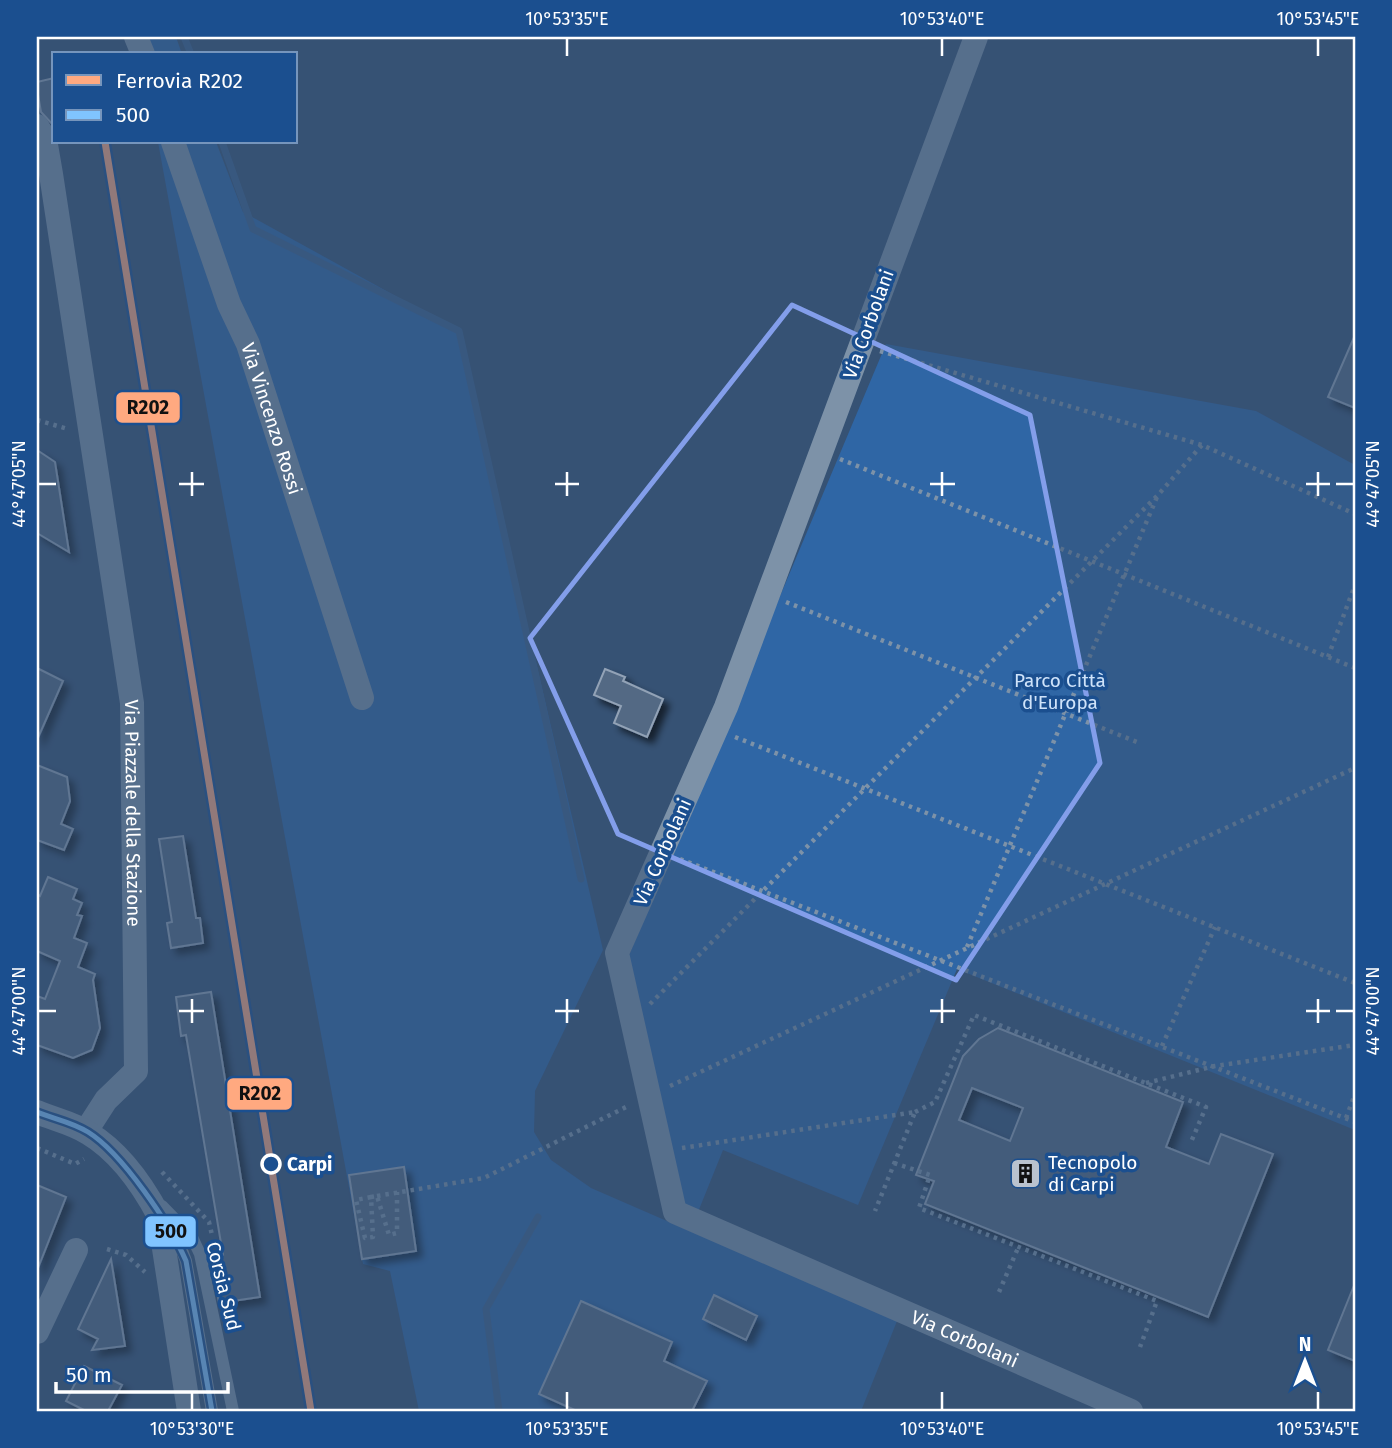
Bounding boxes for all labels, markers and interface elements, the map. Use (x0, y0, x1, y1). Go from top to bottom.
text: 10°53'35"E (525, 8, 609, 30)
text: 10°53'40"E (900, 8, 984, 30)
text: 10°53'45"E (1276, 8, 1360, 30)
legend (52, 52, 298, 144)
text: Ferrovia R202 (116, 68, 243, 94)
text: 500 (116, 102, 150, 128)
street label: Via Corbolani (838, 266, 899, 382)
street label: Via Vincenzo Rossi (236, 340, 307, 498)
line badge: R202 (115, 391, 181, 424)
text: R202 (127, 396, 169, 419)
text: 44°47'05"N (8, 440, 30, 528)
text: 44°47'05"N (1362, 440, 1384, 528)
park label: Parco Città d'Europa (1014, 669, 1106, 714)
street label: Via Piazzale della Stazione (120, 699, 145, 927)
street label: Via Corbolani (629, 795, 696, 909)
text: 44°47'00"N (8, 966, 30, 1056)
text: 44°47'00"N (1362, 966, 1384, 1056)
line badge: R202 (226, 1077, 293, 1111)
text: R202 (239, 1082, 281, 1105)
place label: Tecnopolo di Carpi (1048, 1151, 1137, 1196)
place label: Carpi (287, 1153, 332, 1176)
marker: Carpi (261, 1154, 281, 1174)
building icon: Tecnopolo di Carpi (1008, 1156, 1042, 1190)
line badge: 500 (144, 1215, 197, 1248)
text: 500 (155, 1220, 187, 1243)
street label: Corsia Sud (201, 1239, 246, 1333)
street label: Via Corbolani (908, 1306, 1022, 1373)
north arrow (1270, 1326, 1340, 1396)
text: N (1299, 1333, 1311, 1356)
scale bar (56, 1350, 228, 1394)
text: 50 m (66, 1362, 112, 1388)
text: 10°53'30"E (150, 1418, 234, 1440)
text: 10°53'35"E (525, 1418, 609, 1440)
text: 10°53'40"E (900, 1418, 984, 1440)
text: 10°53'45"E (1276, 1418, 1360, 1440)

